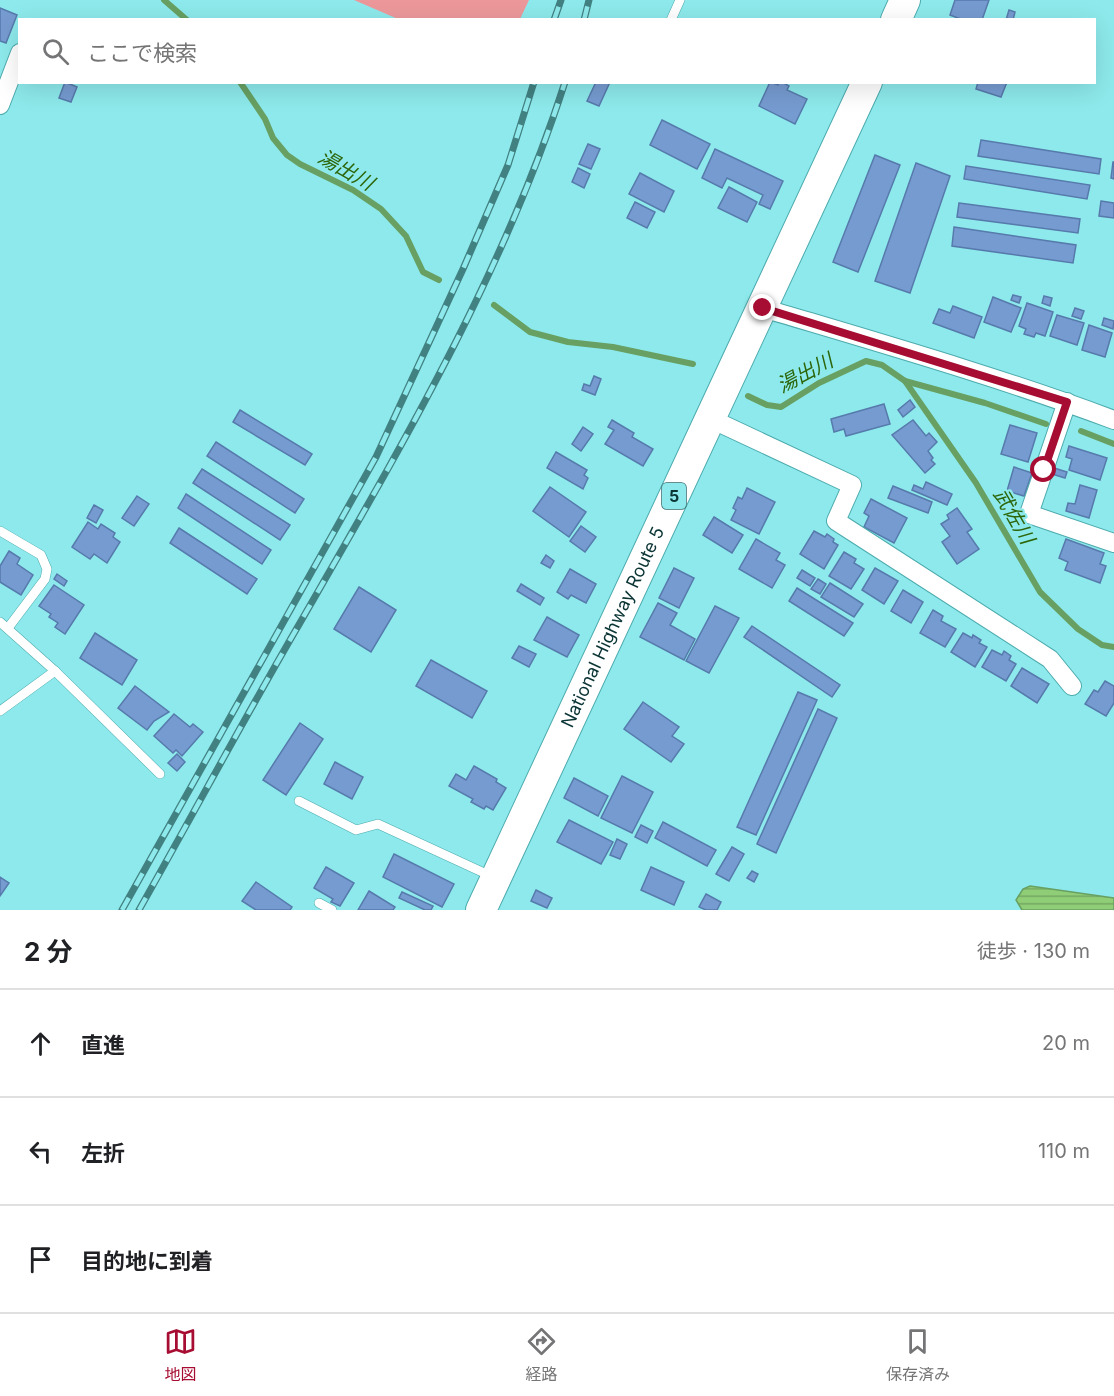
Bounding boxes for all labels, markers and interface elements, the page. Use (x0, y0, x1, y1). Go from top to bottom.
search box (18, 18, 1096, 84)
icon: search (39, 35, 72, 68)
text: ここで検索 (87, 40, 197, 66)
water label: 湯出川 (314, 145, 380, 196)
route end (749, 294, 775, 320)
water label: 湯出川 (773, 347, 839, 398)
route start (1030, 456, 1056, 482)
road number: 5 (662, 483, 686, 509)
water label: 武佐川 (989, 484, 1040, 550)
street label: National Highway Route 5 (557, 523, 668, 731)
text: 2 分 (24, 936, 73, 967)
text: 徒歩 · 130 m (977, 939, 1090, 963)
icon: ahead (24, 1027, 57, 1060)
text: 20 m (1042, 1031, 1090, 1055)
text: 直進 (81, 1032, 125, 1058)
icon: left (24, 1135, 57, 1168)
text: 110 m (1038, 1139, 1090, 1163)
text: 左折 (81, 1140, 125, 1166)
icon: arrive (24, 1243, 57, 1276)
text: 目的地に到着 (81, 1248, 213, 1274)
tab: 地図 (164, 1325, 197, 1385)
tab: 経路 (525, 1325, 558, 1385)
tab: 保存済み (886, 1325, 950, 1385)

